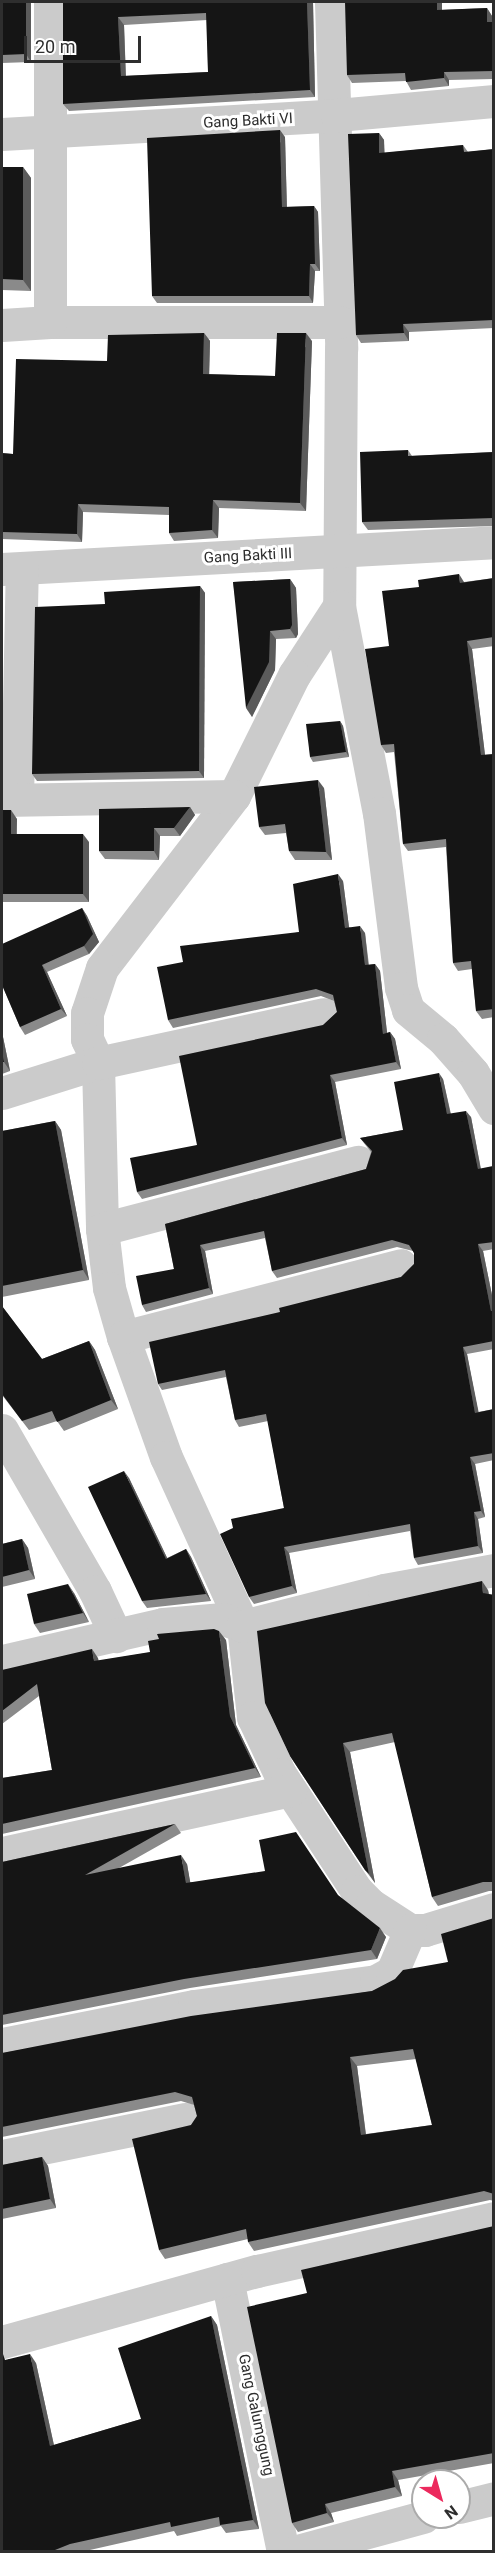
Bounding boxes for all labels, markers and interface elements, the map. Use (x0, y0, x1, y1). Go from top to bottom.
scale bar (27, 24, 144, 62)
text: 20 m (35, 36, 75, 57)
street label: Gang Bakti VI (203, 110, 293, 132)
street label: Gang Bakti III (203, 545, 293, 567)
street label: Gang Galumggung (234, 2352, 278, 2478)
north arrow (411, 2469, 471, 2529)
text: N (441, 2501, 461, 2523)

